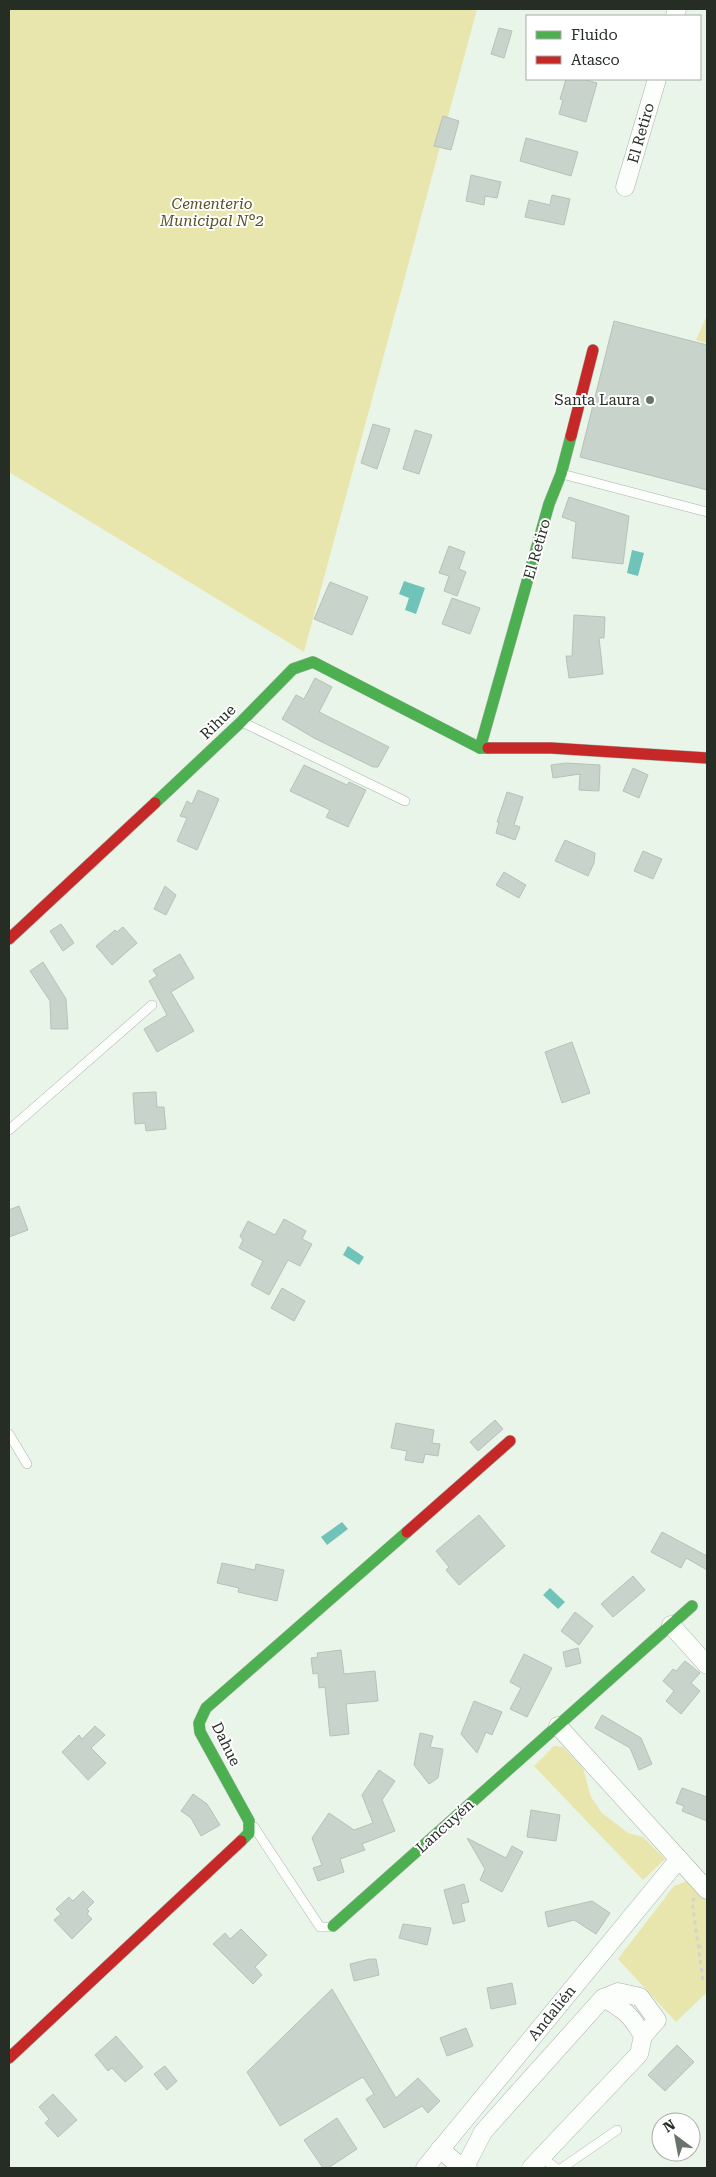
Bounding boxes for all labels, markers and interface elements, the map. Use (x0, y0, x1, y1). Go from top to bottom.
legend (526, 15, 701, 80)
text: Fluido (571, 26, 618, 44)
text: Atasco (571, 51, 620, 69)
street label: El Retiro (624, 101, 658, 165)
park label: Cementerio Municipal N°2 (159, 195, 264, 230)
place label: Santa Laura (554, 391, 640, 409)
marker: Santa Laura (644, 394, 656, 406)
street label: El Retiro (520, 517, 554, 581)
street label: Rihue (197, 701, 239, 743)
street label: Dahue (208, 1719, 244, 1769)
street label: Lancuyén (412, 1795, 478, 1857)
street label: Andalién (524, 1982, 580, 2044)
north arrow (651, 2112, 701, 2162)
text: N (660, 2116, 678, 2136)

